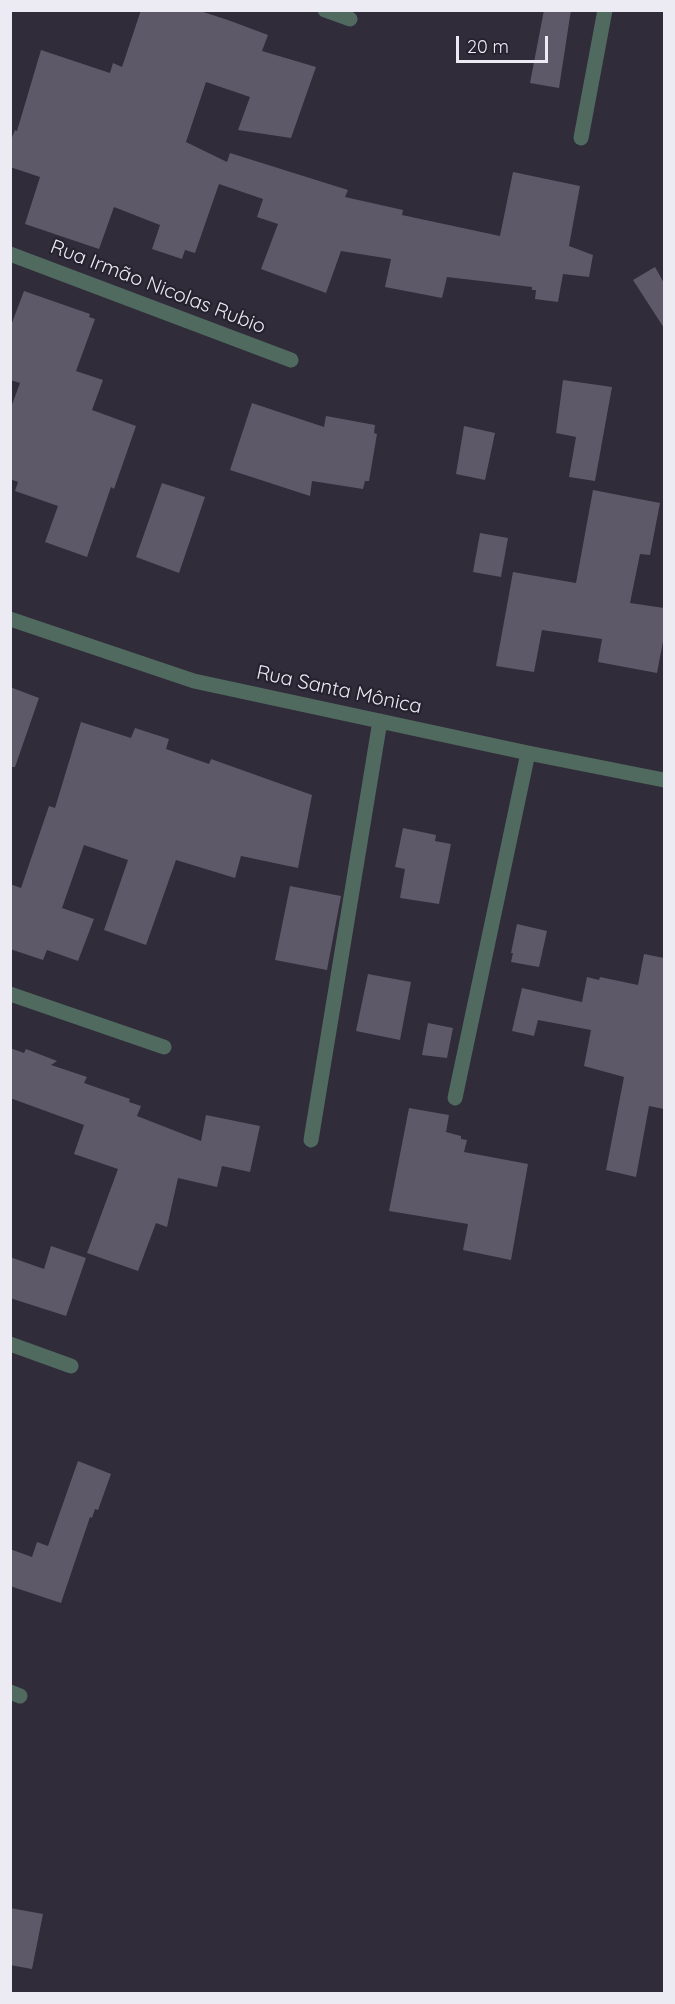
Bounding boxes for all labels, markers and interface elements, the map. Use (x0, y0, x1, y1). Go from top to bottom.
scale bar (459, 24, 550, 62)
text: 20 m (467, 35, 509, 58)
street label: Rua Irmão Nicolas Rubio (47, 235, 269, 339)
street label: Rua Santa Mônica (254, 661, 424, 719)

